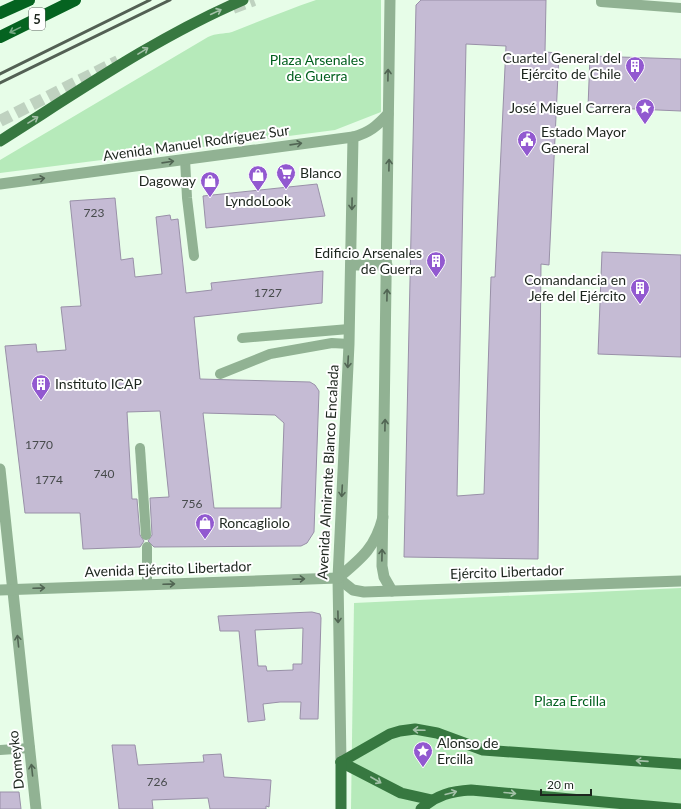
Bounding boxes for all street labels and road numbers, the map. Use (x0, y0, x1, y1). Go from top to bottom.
road number: 5 (29, 8, 45, 30)
street label: Avenida Manuel Rodríguez Sur (102, 121, 290, 164)
street label: Avenida Almirante Blanco Encalada (313, 364, 342, 580)
street label: Avenida Ejército Libertador (84, 557, 252, 580)
street label: Ejército Libertador (450, 561, 564, 582)
street label: Domeyko (4, 730, 27, 790)

